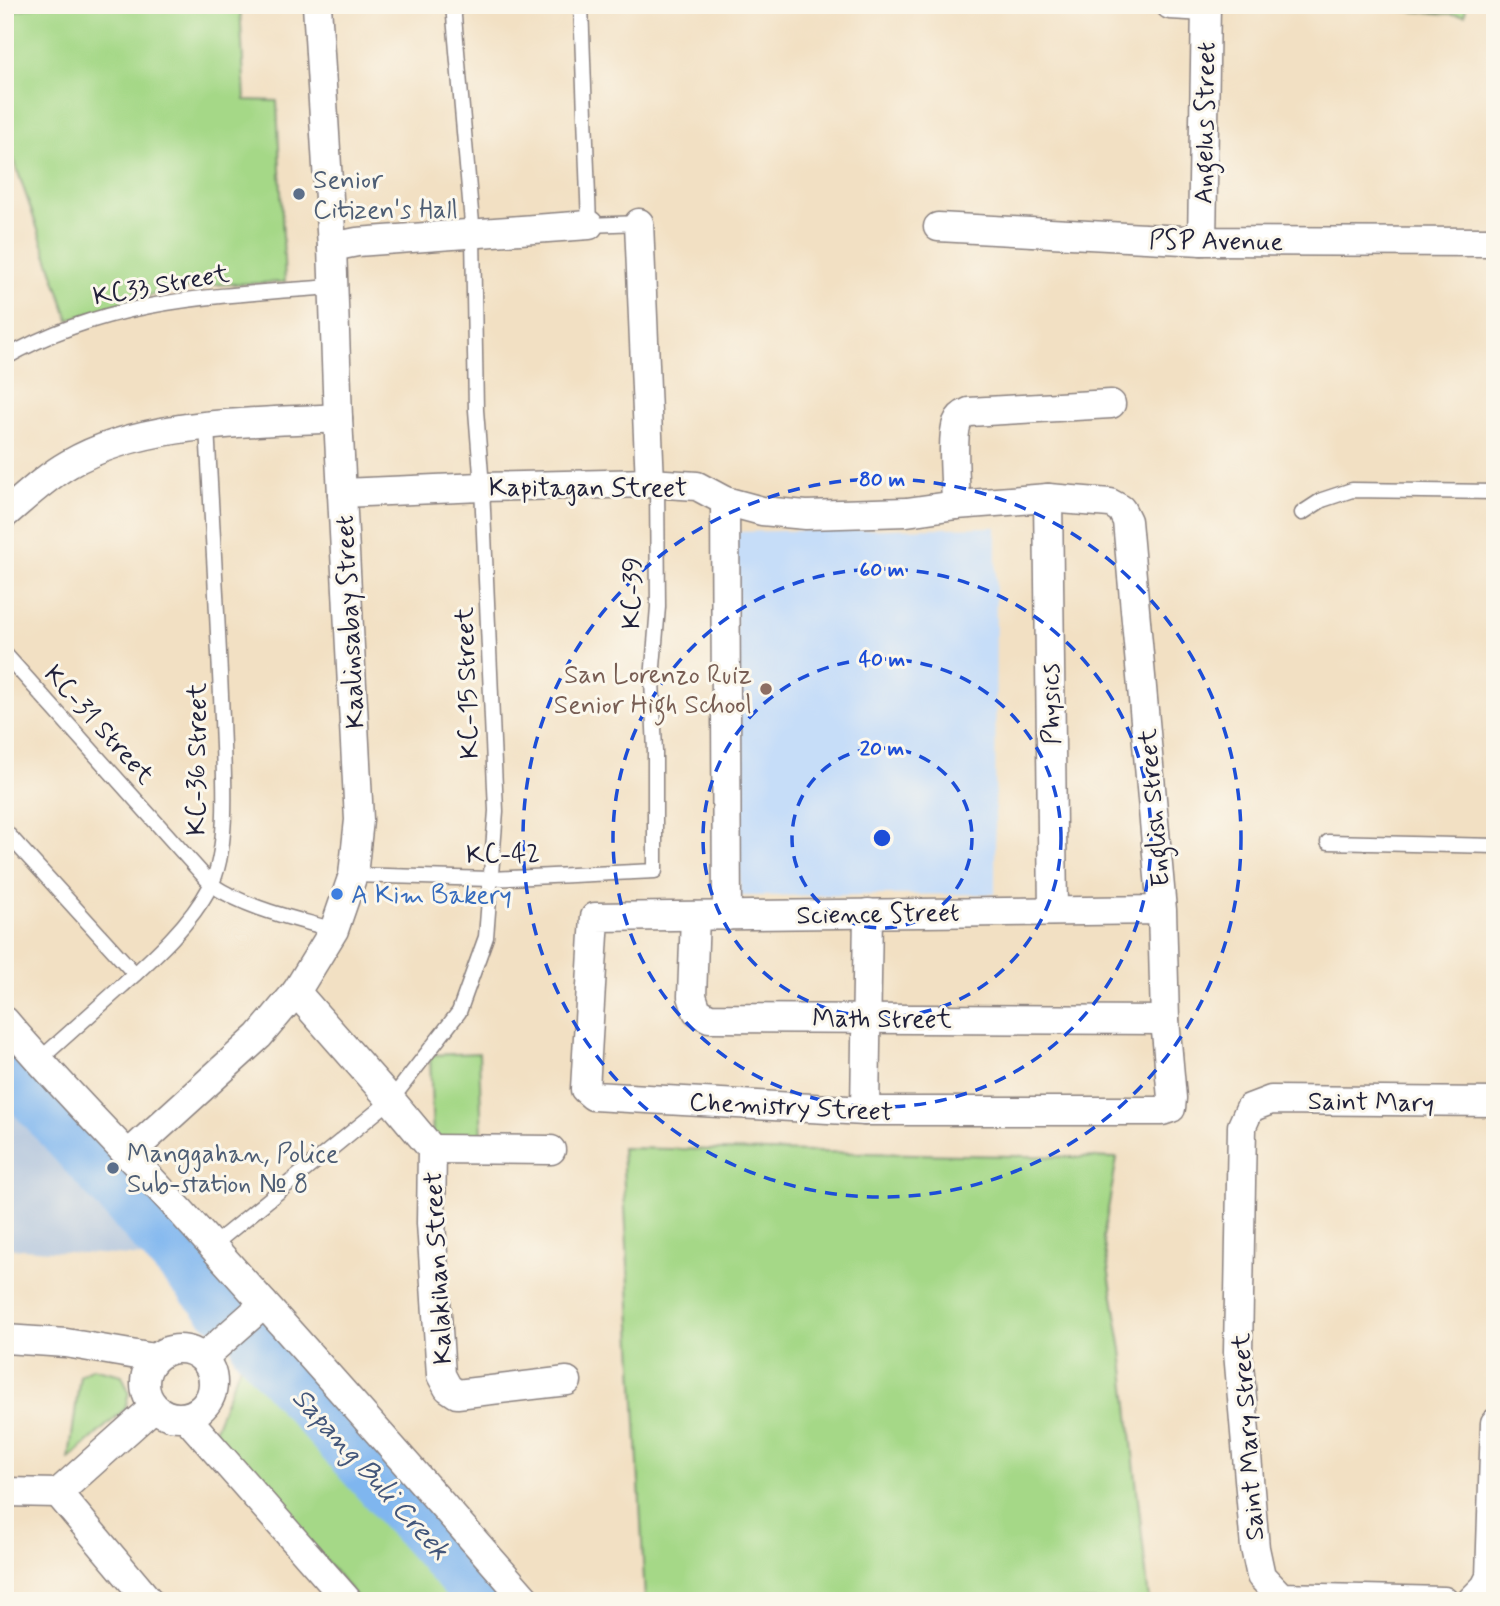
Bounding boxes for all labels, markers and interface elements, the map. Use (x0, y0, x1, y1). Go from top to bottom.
street label: Angelus Street (1188, 42, 1227, 205)
place label: Senior Citizen's Hall (313, 164, 458, 228)
marker: Senior Citizen's Hall (291, 186, 307, 202)
street label: PSP Avenue (1149, 224, 1284, 260)
street label: KC33 Street (91, 257, 232, 315)
text: 80 m (859, 466, 905, 494)
street label: Kapitagan Street (489, 472, 687, 506)
street label: Kaalinsabay Street (328, 514, 374, 729)
text: 60 m (859, 556, 905, 584)
street label: KC-39 (615, 557, 651, 630)
street label: KC-15 Street (448, 606, 488, 760)
text: 40 m (859, 646, 906, 674)
street label: KC-31 Street (36, 658, 161, 792)
place label: San Lorenzo Ruiz Senior High School (554, 659, 752, 726)
street label: Physics (1034, 663, 1070, 745)
marker: San Lorenzo Ruiz Senior High School (758, 681, 774, 697)
street label: KC-36 Street (181, 683, 215, 835)
street label: English Street (1131, 727, 1182, 888)
text: 20 m (860, 735, 905, 763)
centre of rings (870, 826, 894, 850)
street label: KC-42 (466, 837, 540, 873)
place label: A Kim Bakery (351, 879, 512, 913)
marker: A Kim Bakery (329, 886, 345, 902)
street label: Science Street (796, 897, 960, 933)
street label: Math Street (812, 1003, 952, 1037)
street label: Saint Mary (1307, 1085, 1434, 1121)
street label: Chemistry Street (688, 1086, 894, 1130)
place label: Manggahan, Police Sub-station № 8 (127, 1138, 339, 1202)
marker: Manggahan, Police Sub-station № 8 (105, 1160, 121, 1176)
street label: Kalakihan Street (417, 1170, 461, 1365)
street label: Saint Mary Street (1225, 1332, 1273, 1542)
water label: Sapang Buli Creek (283, 1381, 458, 1569)

